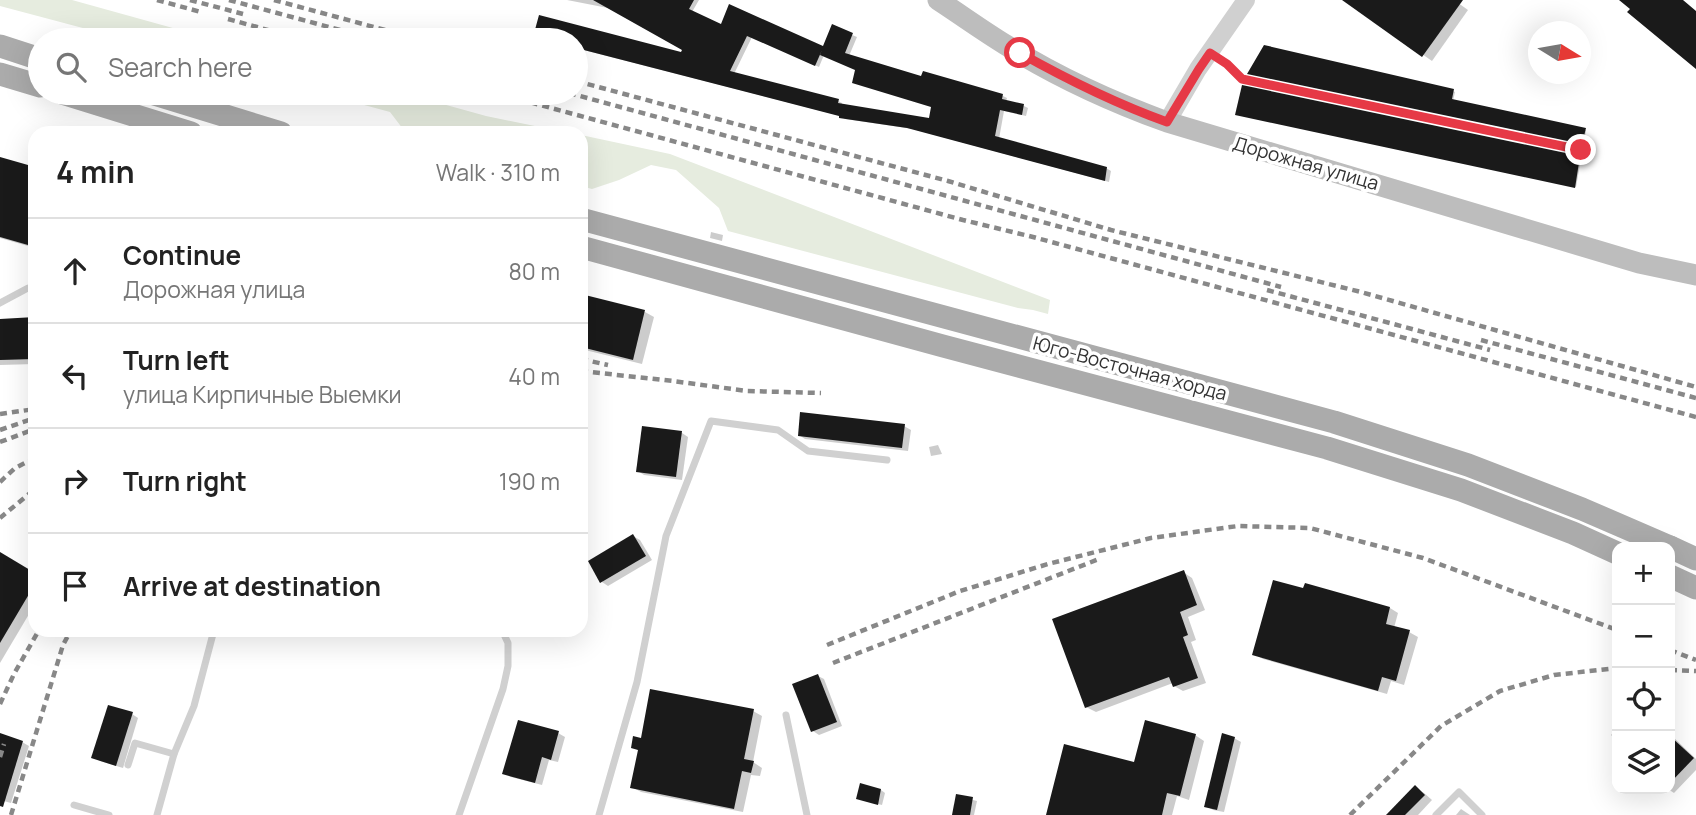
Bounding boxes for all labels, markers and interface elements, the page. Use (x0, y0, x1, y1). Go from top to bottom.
north arrow (1528, 21, 1591, 84)
search box (28, 28, 588, 105)
route start (1004, 37, 1035, 68)
icon: search (52, 48, 90, 86)
text: Search here (108, 49, 253, 85)
street label: Дорожная улица (1230, 130, 1382, 196)
route end (1565, 134, 1596, 165)
text: 4 min (56, 151, 134, 192)
text: Walk · 310 m (436, 156, 560, 188)
text: Continue (123, 237, 241, 273)
icon: ahead (56, 252, 94, 290)
text: 80 m (509, 255, 560, 287)
text: Дорожная улица (123, 273, 305, 305)
street label: Юго-Восточная хорда (1030, 330, 1230, 406)
text: Turn left (123, 342, 230, 378)
icon: left (56, 357, 94, 395)
text: 40 m (508, 360, 560, 392)
text: улица Кирпичные Выемки (123, 378, 402, 410)
icon: right (56, 462, 94, 500)
text: Turn right (123, 463, 247, 499)
text: 190 m (499, 465, 560, 497)
map controls (1612, 542, 1675, 794)
button: + (1612, 542, 1675, 605)
icon: arrive (56, 567, 94, 605)
text: Arrive at destination (123, 568, 381, 604)
button: − (1612, 605, 1675, 668)
button: locate (1612, 668, 1675, 731)
button: layers (1612, 731, 1675, 794)

